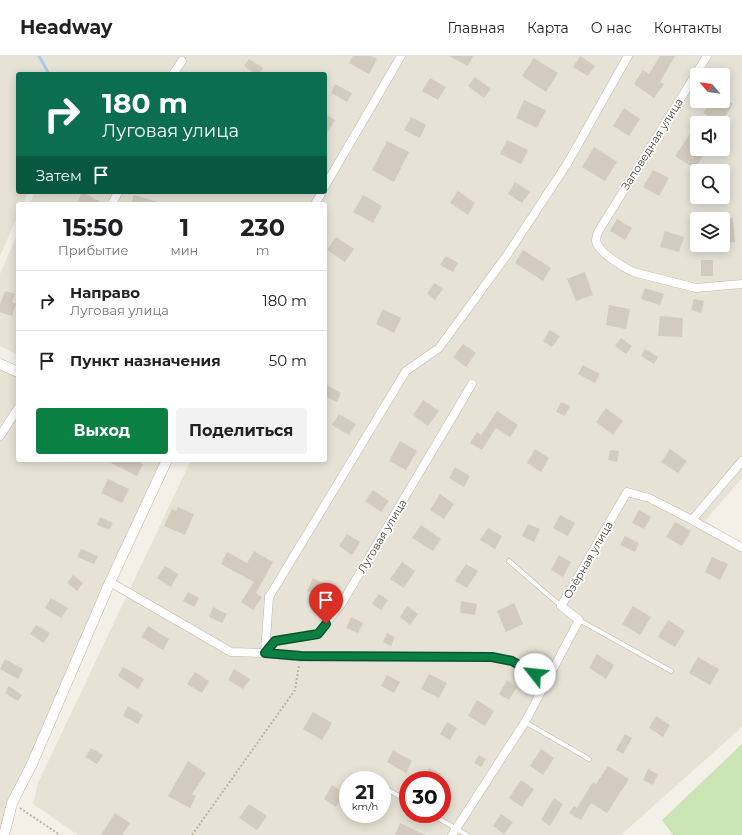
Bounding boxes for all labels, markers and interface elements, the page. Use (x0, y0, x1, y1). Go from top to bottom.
text: Headway (20, 16, 112, 39)
text: Главная (447, 19, 505, 37)
text: Карта (527, 19, 569, 37)
text: О нас (591, 19, 632, 37)
text: Контакты (654, 19, 722, 37)
north arrow (690, 68, 730, 108)
map controls (690, 68, 730, 252)
text: 180 m (102, 86, 188, 120)
icon: right (36, 88, 88, 140)
street label: Заповедная улица (618, 95, 686, 193)
button: sound (690, 116, 730, 156)
text: Луговая улица (102, 120, 239, 142)
icon: arrive (90, 164, 112, 186)
button: search (690, 164, 730, 204)
text: Затем (36, 166, 82, 185)
button: layers (690, 212, 730, 252)
text: 15:50 (63, 213, 123, 242)
text: 1 (180, 213, 189, 242)
text: 230 (240, 213, 285, 242)
text: Прибытие (58, 242, 128, 258)
text: мин (170, 242, 198, 258)
text: m (256, 242, 270, 258)
text: Направо (70, 283, 140, 302)
icon: right (36, 290, 58, 312)
text: 180 m (262, 291, 307, 310)
text: Луговая улица (70, 302, 169, 318)
icon: arrive (36, 350, 58, 372)
text: Пункт назначения (70, 351, 221, 370)
text: 50 m (269, 351, 307, 370)
button: Выход (36, 408, 168, 454)
button: Поделиться (176, 408, 307, 454)
street label: Луговая улица (354, 497, 410, 575)
street label: Озёрная улица (560, 519, 616, 601)
pin (309, 583, 343, 624)
icon: arrive (315, 589, 337, 611)
position arrow (514, 653, 556, 695)
speed limit sign: 30 (399, 771, 451, 823)
text: 21 (355, 780, 375, 804)
text: km/h (352, 800, 378, 813)

